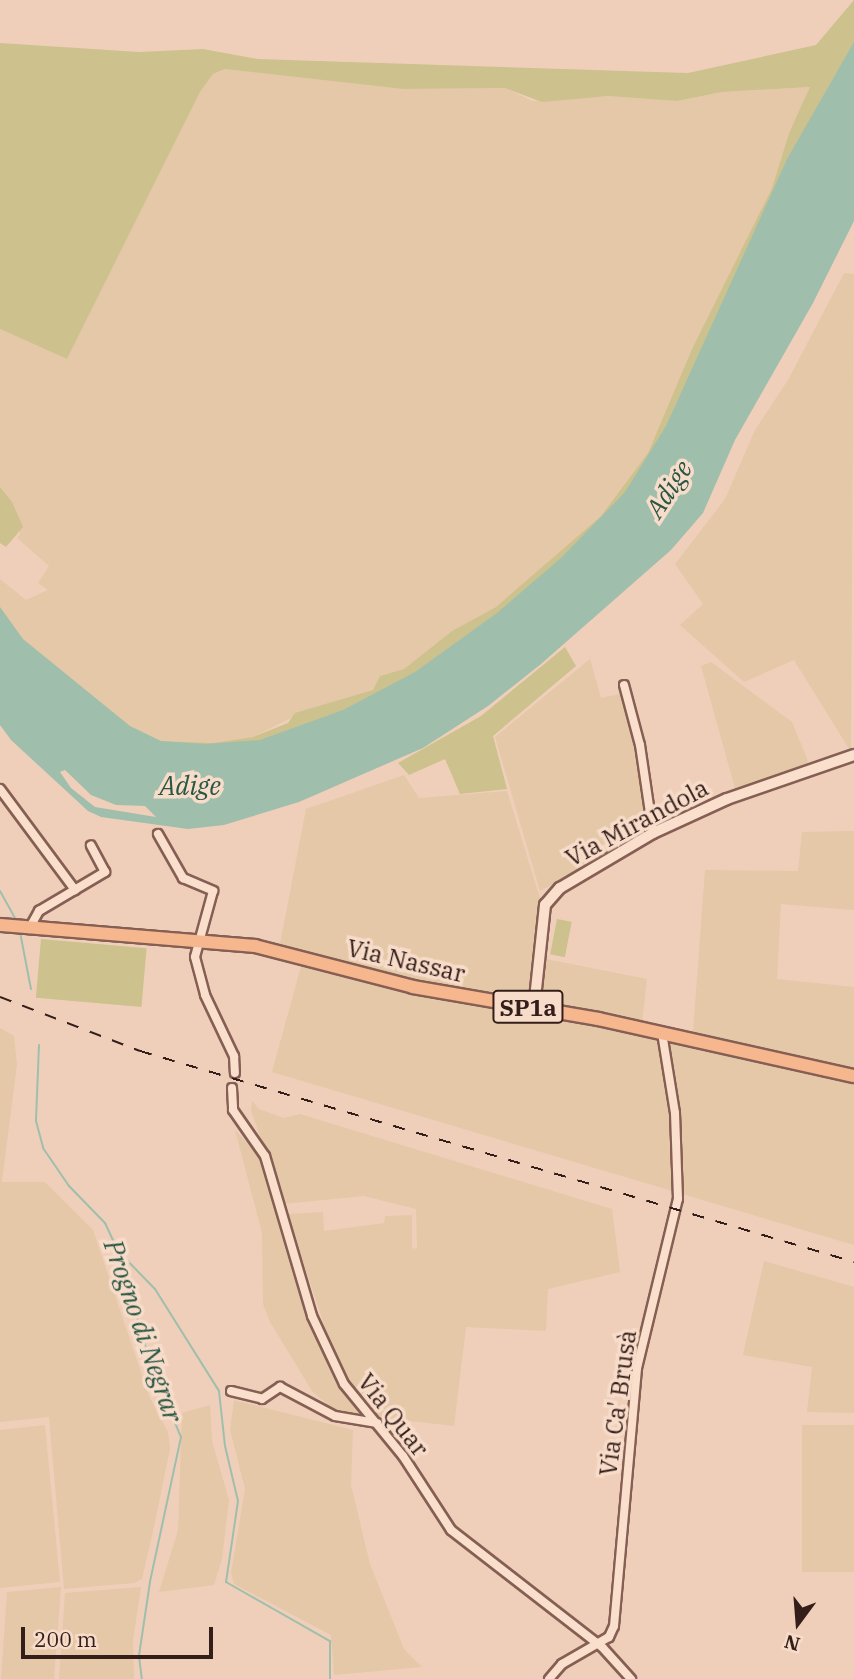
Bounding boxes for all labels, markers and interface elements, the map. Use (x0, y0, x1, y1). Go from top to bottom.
water label: Adige (639, 455, 699, 523)
water label: Adige (159, 770, 221, 802)
street label: Via Mirandola (561, 773, 713, 873)
street label: Via Nassar (344, 933, 468, 989)
road number: SP1a (491, 988, 565, 1026)
water label: Progno di Negrar (97, 1236, 189, 1426)
street label: Via Ca' Brusà (594, 1328, 642, 1478)
street label: Via Quar (352, 1368, 434, 1462)
north arrow (763, 1588, 833, 1658)
scale bar (24, 1612, 217, 1656)
text: 200 m (34, 1625, 97, 1653)
text: N (782, 1630, 803, 1657)

